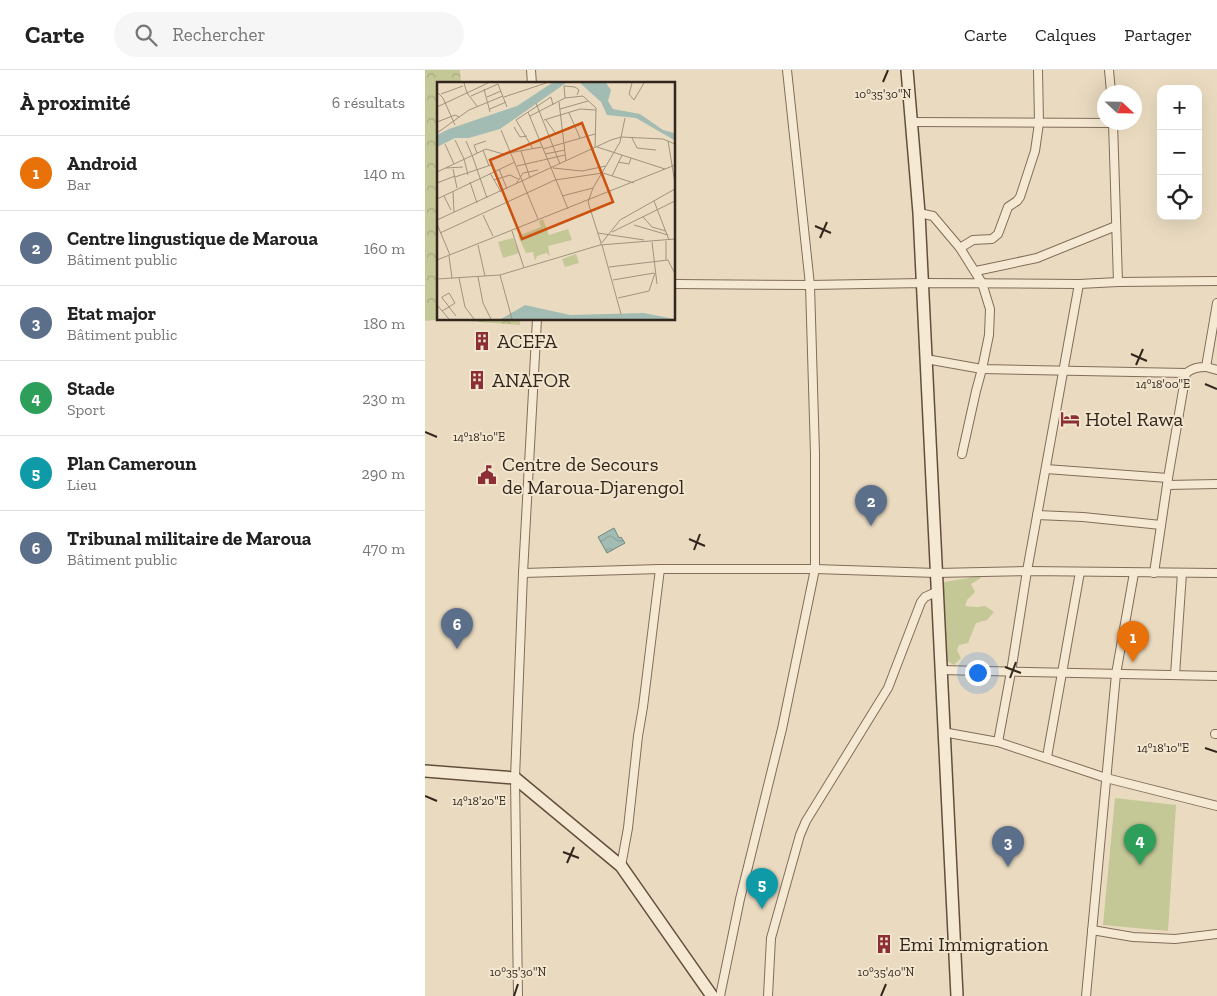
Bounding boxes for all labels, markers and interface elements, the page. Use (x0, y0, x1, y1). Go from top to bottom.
search box (114, 12, 464, 57)
text: Carte (25, 20, 84, 49)
icon: search (132, 21, 160, 49)
text: Rechercher (172, 23, 265, 46)
text: Carte (964, 24, 1007, 46)
text: Calques (1035, 24, 1096, 46)
text: Partager (1124, 24, 1192, 46)
inset map (437, 82, 675, 320)
north arrow (1097, 85, 1142, 130)
map controls (1157, 85, 1202, 220)
button: + (1157, 85, 1202, 130)
text: 10°35'30"N (855, 87, 911, 101)
text: À proximité (20, 90, 130, 115)
text: 6 résultats (332, 93, 405, 112)
button: − (1157, 130, 1202, 175)
text: Android (67, 152, 137, 175)
text: 1 (33, 164, 39, 183)
text: 140 m (364, 164, 405, 183)
text: Bar (67, 175, 91, 194)
button: locate (1157, 175, 1202, 220)
text: Centre lingustique de Maroua (67, 227, 318, 250)
text: 2 (32, 239, 40, 258)
text: 160 m (364, 239, 405, 258)
text: Bâtiment public (67, 250, 177, 269)
text: Etat major (67, 302, 156, 325)
text: 3 (32, 314, 40, 333)
text: 180 m (364, 314, 405, 333)
text: Bâtiment public (67, 325, 177, 344)
place label: ACEFA (497, 329, 558, 353)
building icon: ACEFA (471, 330, 493, 352)
place label: ANAFOR (492, 368, 571, 392)
building icon: ANAFOR (466, 369, 488, 391)
text: Stade (67, 377, 115, 400)
text: 14°18'00"E (1136, 377, 1190, 391)
text: 4 (31, 389, 41, 408)
text: 230 m (362, 389, 405, 408)
text: Sport (67, 400, 105, 419)
place label: Hotel Rawa (1085, 407, 1184, 431)
hotel icon: Hotel Rawa (1059, 408, 1081, 430)
text: 14°18'10"E (453, 430, 505, 444)
text: Plan Cameroun (67, 452, 197, 475)
place label: Centre de Secours de Maroua-Djarengol (502, 452, 684, 499)
text: 5 (32, 464, 40, 483)
text: 290 m (362, 464, 405, 483)
public building icon: Centre de Secours de Maroua-Djarengol (476, 464, 498, 486)
text: Lieu (67, 475, 97, 494)
pin: 2 (855, 485, 887, 526)
text: Tribunal militaire de Maroua (67, 527, 311, 550)
text: 6 (32, 539, 40, 558)
text: 470 m (362, 539, 405, 558)
text: Bâtiment public (67, 550, 177, 569)
pin: 6 (441, 608, 473, 649)
pin: 1 (1117, 621, 1149, 662)
your location (965, 660, 991, 686)
text: 14°18'10"E (1137, 741, 1189, 755)
text: 14°18'20"E (452, 794, 506, 808)
pin: 4 (1124, 824, 1156, 865)
pin: 3 (992, 826, 1024, 867)
pin: 5 (746, 868, 778, 909)
place label: Emi Immigration (899, 932, 1049, 956)
building icon: Emi Immigration (873, 933, 895, 955)
text: 10°35'30"N (490, 965, 546, 979)
text: 10°35'40"N (858, 965, 915, 979)

